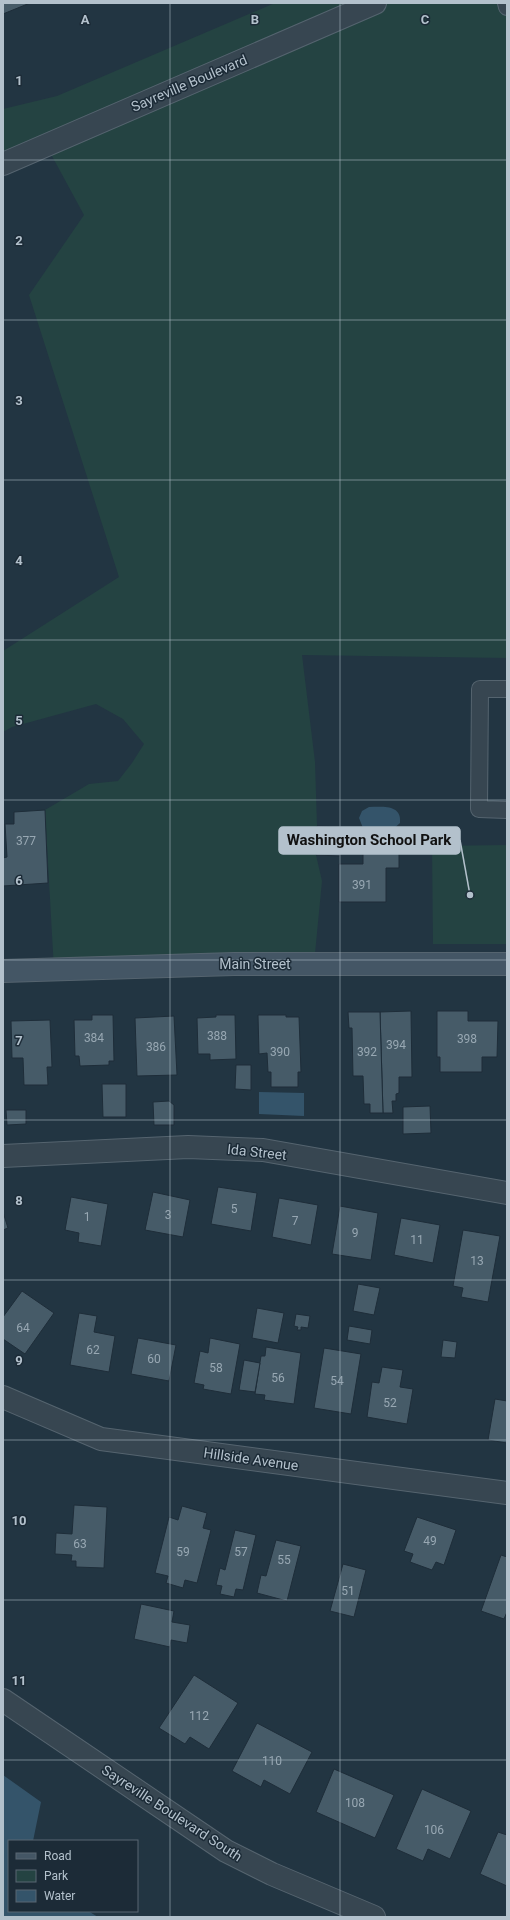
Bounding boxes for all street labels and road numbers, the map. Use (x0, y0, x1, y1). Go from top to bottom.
street label: Sayreville Boulevard (129, 51, 249, 115)
street label: Main Street (219, 956, 291, 972)
street label: Ida Street (226, 1141, 288, 1163)
street label: Hillside Avenue (203, 1444, 299, 1474)
street label: Sayreville Boulevard South (99, 1762, 245, 1864)

